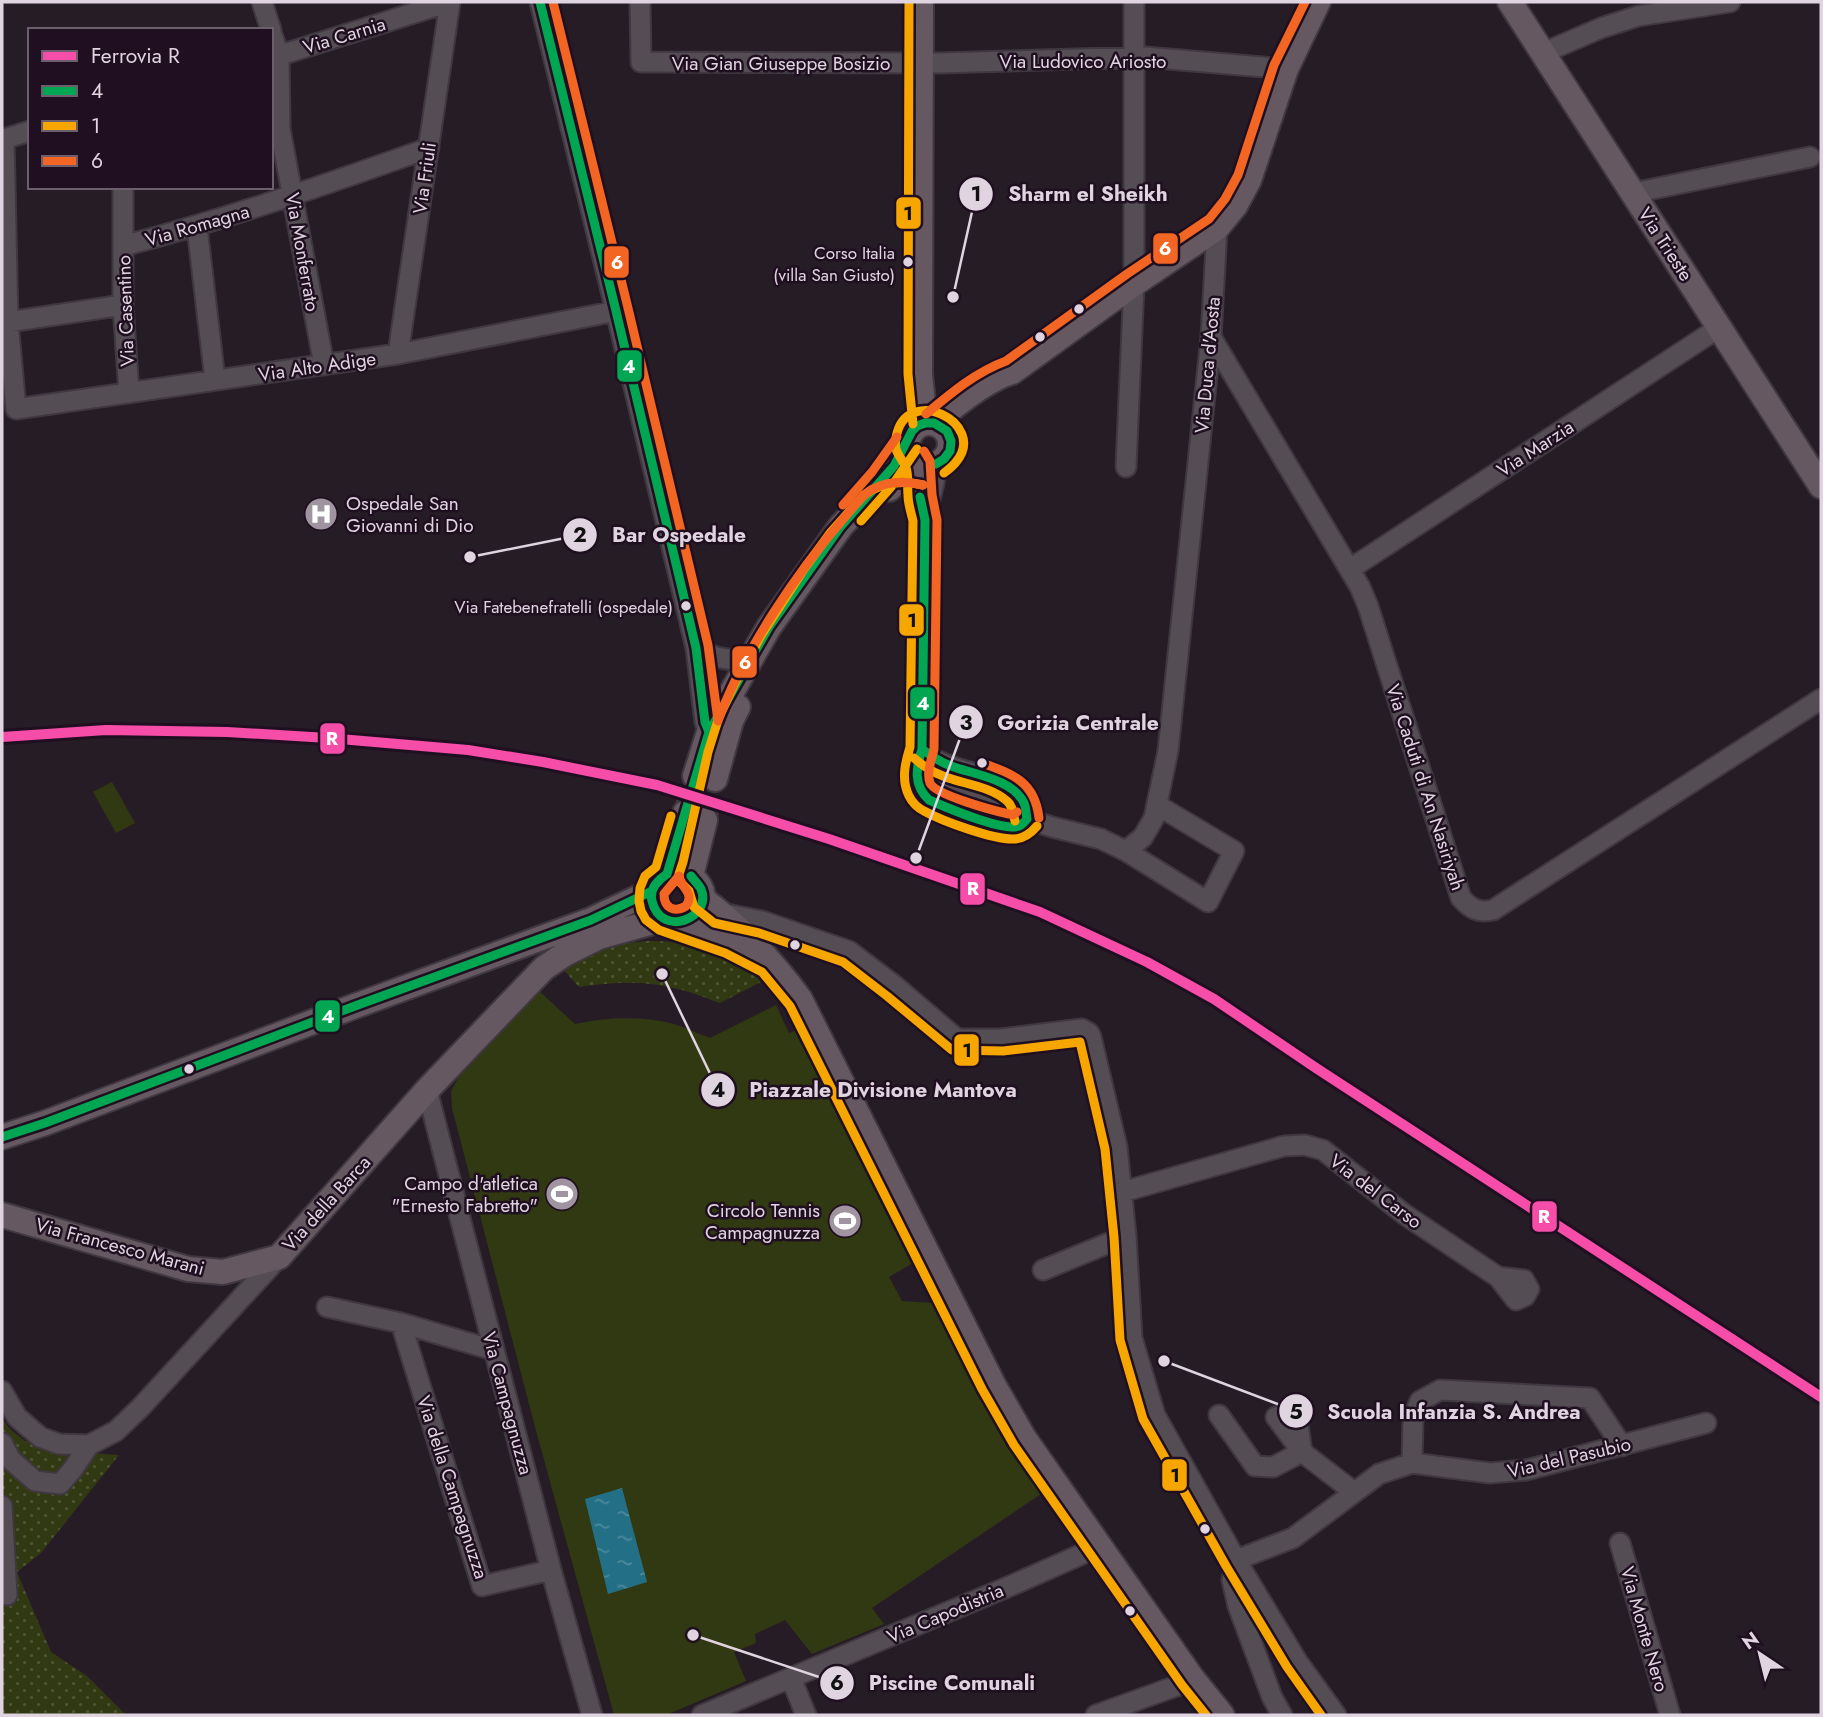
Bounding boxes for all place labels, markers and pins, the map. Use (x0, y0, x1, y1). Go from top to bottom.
callout: Sharm el Sheikh (959, 173, 1181, 215)
place label: Corso Italia (villa San Giusto) (773, 241, 895, 287)
marker: Corso Italia (villa San Giusto) (901, 255, 915, 269)
unlabelled marker (1072, 302, 1086, 316)
unlabelled marker (1033, 330, 1047, 344)
place label: Ospedale San Giovanni di Dio (346, 490, 474, 539)
hospital icon: Ospedale San Giovanni di Dio (302, 495, 340, 533)
callout: Bar Ospedale (563, 514, 760, 556)
place label: Via Fatebenefratelli (ospedale) (454, 595, 673, 619)
marker: Via Fatebenefratelli (ospedale) (679, 599, 693, 613)
callout: Gorizia Centrale (949, 701, 1173, 743)
unlabelled marker (975, 756, 989, 770)
unlabelled marker (788, 938, 802, 952)
unlabelled marker (182, 1062, 196, 1076)
callout: Piazzale Divisione Mantova (700, 1069, 1031, 1111)
place label: Campo d'atletica "Ernesto Fabretto" (391, 1170, 538, 1219)
sports icon: Campo d'atletica "Ernesto Fabretto" (543, 1175, 581, 1213)
place label: Circolo Tennis Campagnuzza (705, 1197, 820, 1246)
sports icon: Circolo Tennis Campagnuzza (826, 1202, 864, 1240)
callout: Scuola Infanzia S. Andrea (1279, 1390, 1595, 1432)
unlabelled marker (1198, 1522, 1212, 1536)
unlabelled marker (1123, 1604, 1137, 1618)
callout: Piscine Comunali (820, 1662, 1049, 1704)

